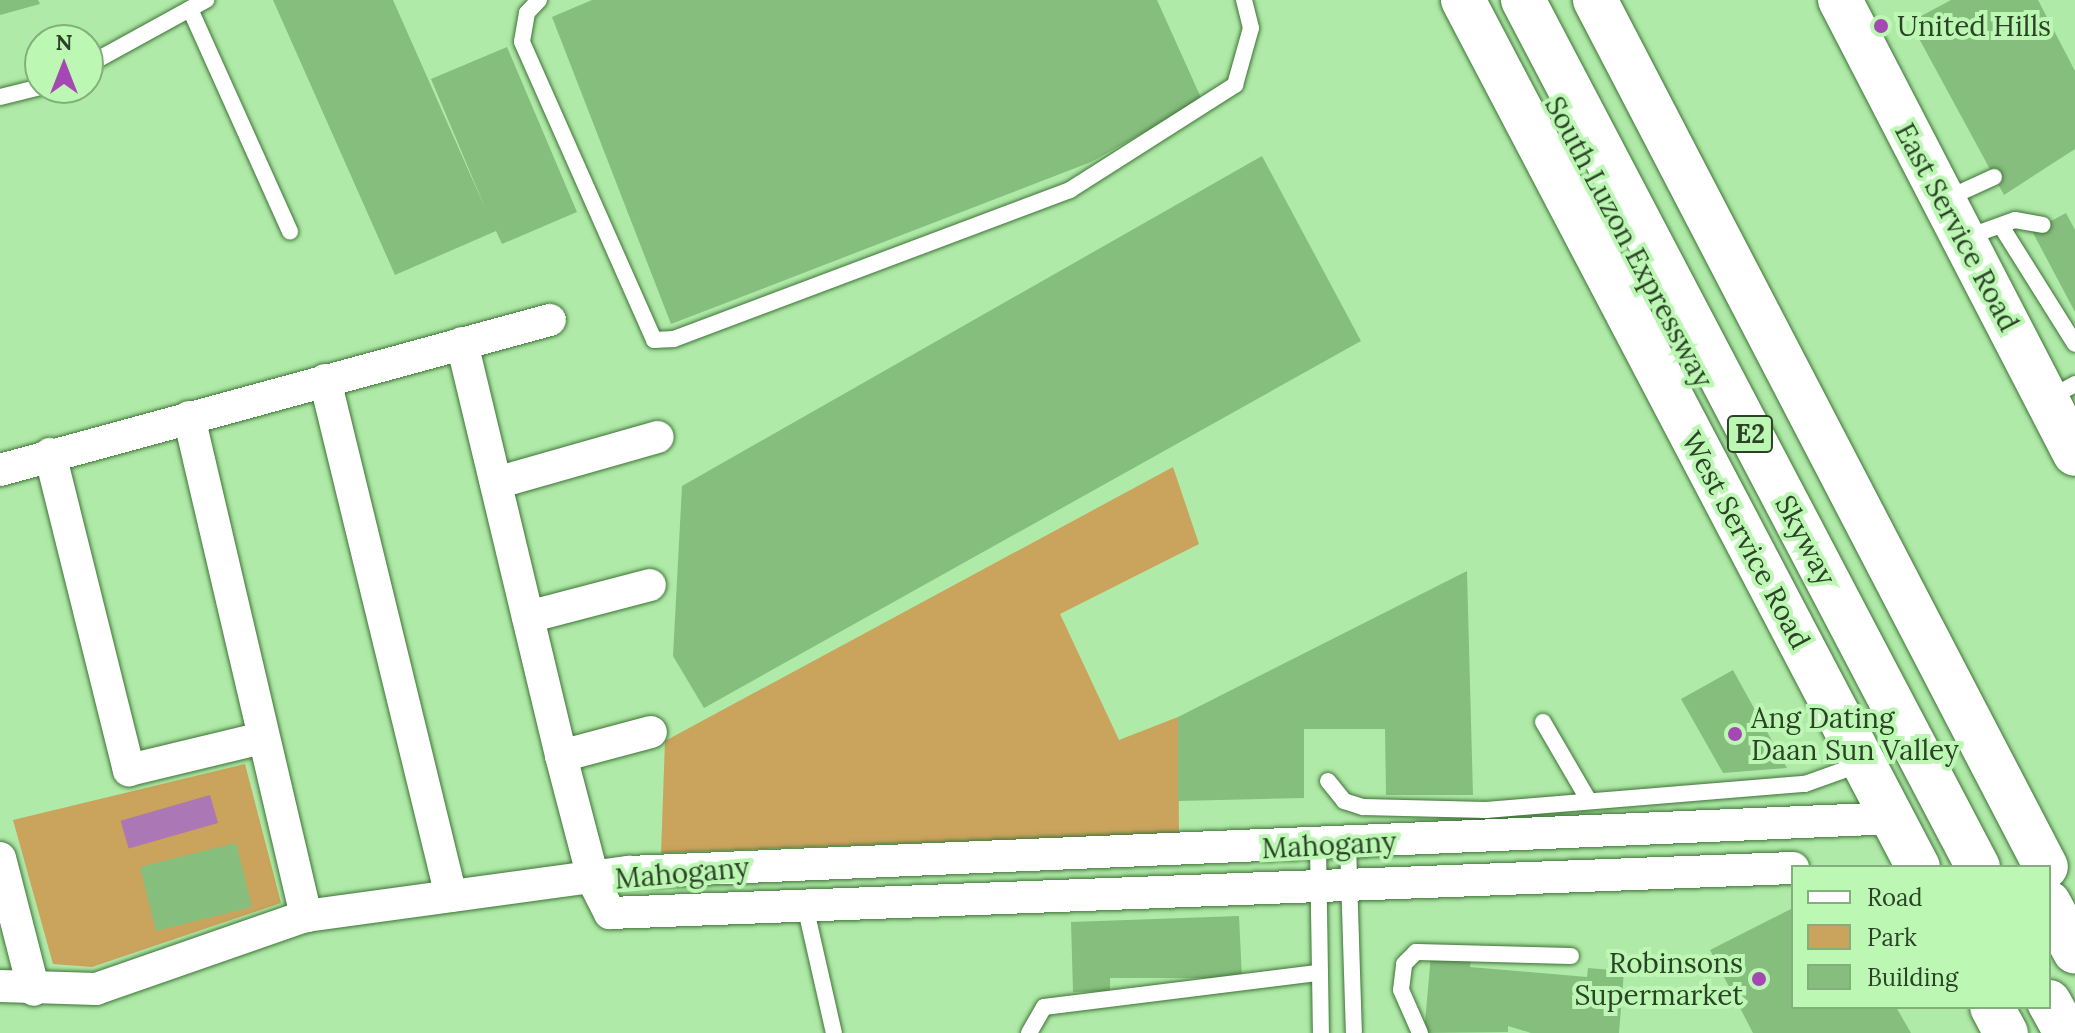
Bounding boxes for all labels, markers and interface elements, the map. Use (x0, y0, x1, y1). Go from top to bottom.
place label: United Hills (1897, 9, 2051, 43)
marker: United Hills (1872, 17, 1890, 35)
north arrow (24, 24, 104, 104)
text: N (55, 28, 73, 56)
street label: South Luzon Expressway (1538, 91, 1720, 393)
street label: East Service Road (1888, 117, 2026, 337)
road number: E2 (1726, 412, 1774, 456)
street label: West Service Road (1675, 426, 1817, 654)
street label: Skyway (1768, 489, 1844, 591)
place label: Ang Dating Daan Sun Valley (1751, 701, 1959, 767)
marker: Ang Dating Daan Sun Valley (1726, 725, 1744, 743)
street label: Mahogany (1261, 825, 1397, 865)
street label: Mahogany (613, 850, 751, 896)
legend (1791, 865, 2051, 1009)
text: Road (1867, 882, 1923, 913)
text: Park (1867, 922, 1917, 953)
place label: Robinsons Supermarket (1574, 946, 1743, 1012)
text: Building (1867, 962, 1958, 993)
marker: Robinsons Supermarket (1750, 970, 1768, 988)

